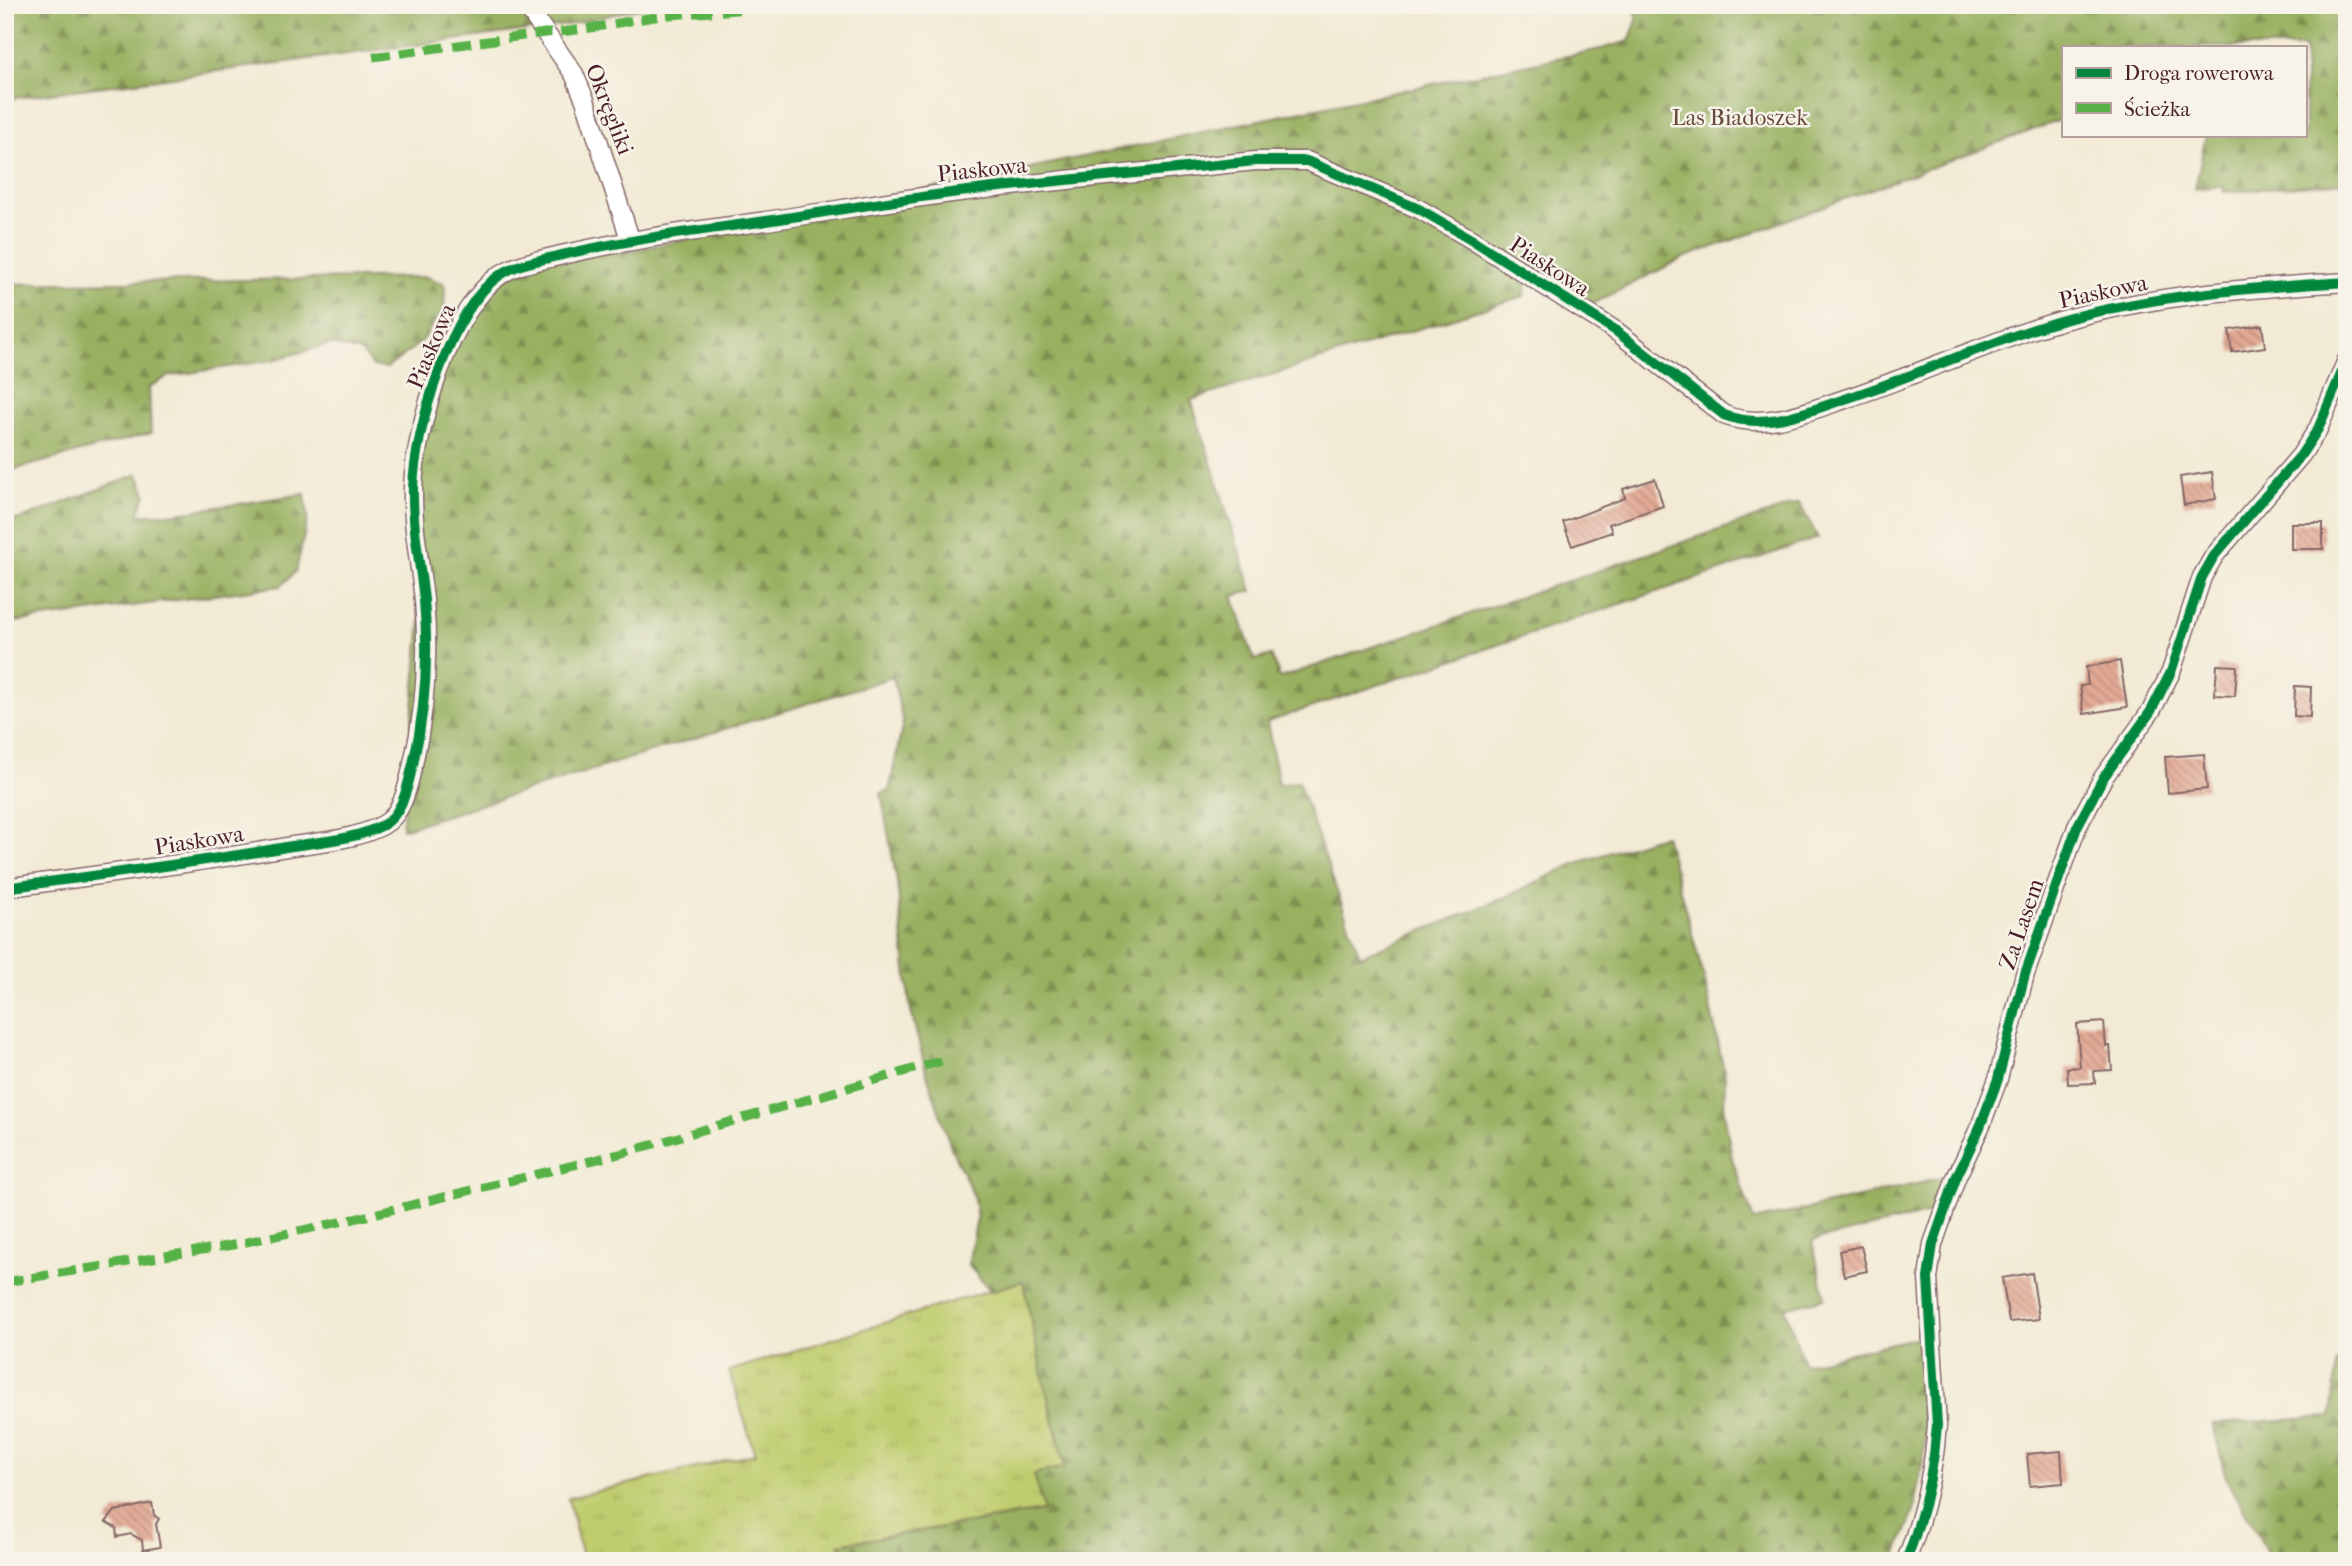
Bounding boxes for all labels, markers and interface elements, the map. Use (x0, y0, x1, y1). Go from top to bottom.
legend (2062, 46, 2306, 136)
street label: Okręgliki (580, 60, 639, 159)
text: Droga rowerowa (2124, 61, 2274, 85)
text: Ścieżka (2124, 97, 2191, 121)
park label: Las Biadoszek (1672, 104, 1809, 131)
street label: Piaskowa (936, 151, 1029, 188)
street label: Piaskowa (1505, 231, 1595, 302)
street label: Piaskowa (2056, 269, 2150, 314)
street label: Piaskowa (401, 299, 462, 393)
street label: Piaskowa (153, 820, 246, 861)
street label: Za Lasem (1993, 875, 2050, 973)

